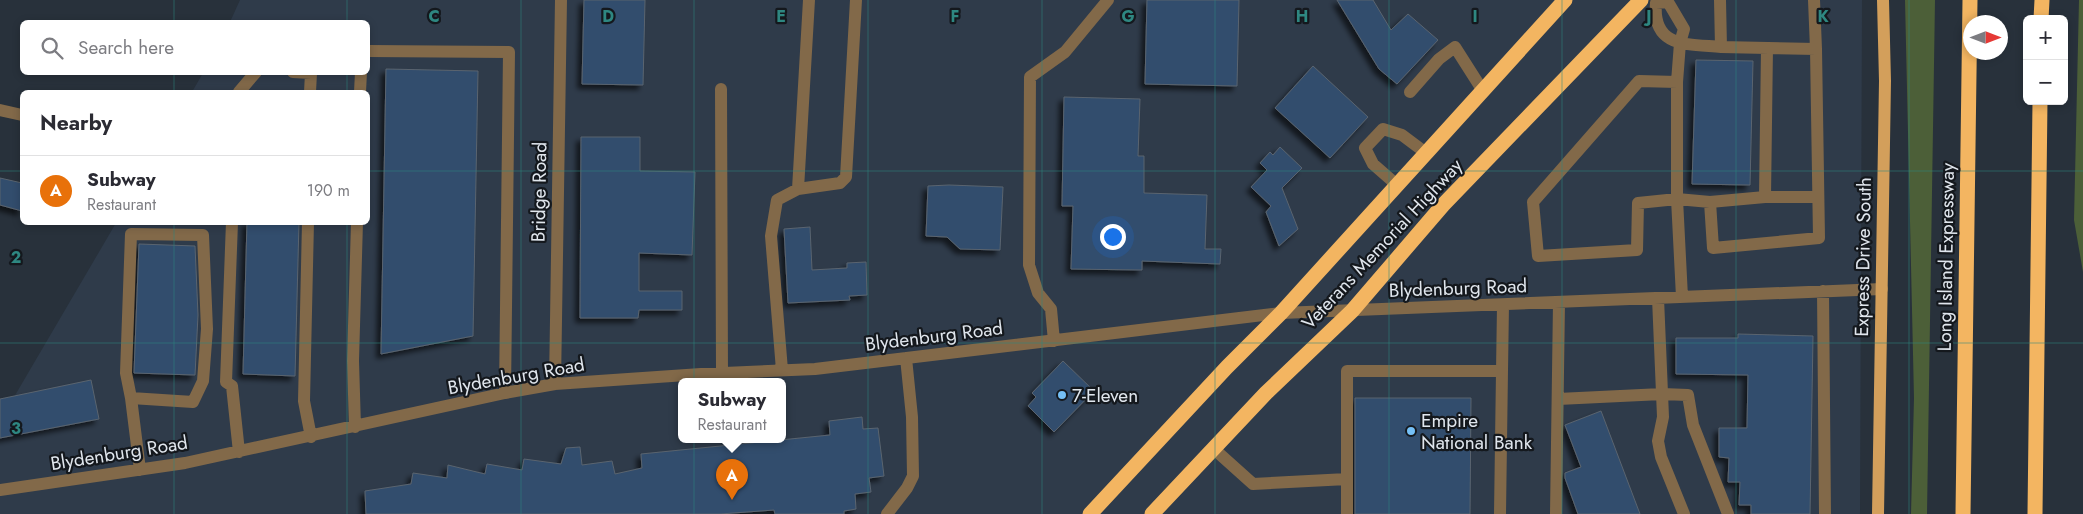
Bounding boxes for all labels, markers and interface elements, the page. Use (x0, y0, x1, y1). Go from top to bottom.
text: C (428, 5, 440, 28)
text: D (602, 5, 614, 28)
text: E (776, 5, 786, 28)
text: F (951, 5, 959, 28)
text: G (1121, 5, 1135, 28)
text: H (1296, 5, 1308, 28)
text: I (1472, 5, 1478, 28)
text: J (1643, 5, 1652, 28)
text: K (1817, 5, 1829, 28)
north arrow (1963, 15, 2008, 60)
map controls (2023, 15, 2068, 105)
button: + (2023, 15, 2068, 60)
search box (20, 20, 370, 75)
icon: search (38, 34, 66, 62)
text: Search here (78, 34, 174, 61)
button: − (2023, 60, 2068, 105)
text: Nearby (40, 108, 112, 138)
street label: Bridge Road (525, 142, 553, 242)
street label: Veterans Memorial Highway (1295, 152, 1469, 335)
street label: Long Island Expressway (1931, 162, 1961, 352)
text: Subway (87, 166, 156, 193)
street label: Express Drive South (1848, 177, 1878, 337)
text: A (50, 179, 62, 202)
text: 190 m (307, 179, 350, 202)
text: Restaurant (87, 193, 156, 216)
your location (1100, 224, 1126, 250)
text: 2 (11, 246, 21, 269)
street label: Blydenburg Road (1388, 272, 1528, 304)
street label: Blydenburg Road (864, 314, 1004, 358)
street label: Blydenburg Road (445, 351, 587, 401)
popup (678, 378, 786, 443)
place label: 7-Eleven (1072, 382, 1138, 409)
text: Subway (697, 386, 766, 413)
marker: 7-Eleven (1056, 389, 1068, 401)
place label: Empire National Bank (1421, 407, 1533, 456)
text: Restaurant (697, 413, 767, 436)
text: 3 (11, 417, 21, 440)
marker: Empire National Bank (1405, 425, 1417, 437)
street label: Blydenburg Road (48, 429, 190, 477)
pin: A (716, 459, 748, 500)

